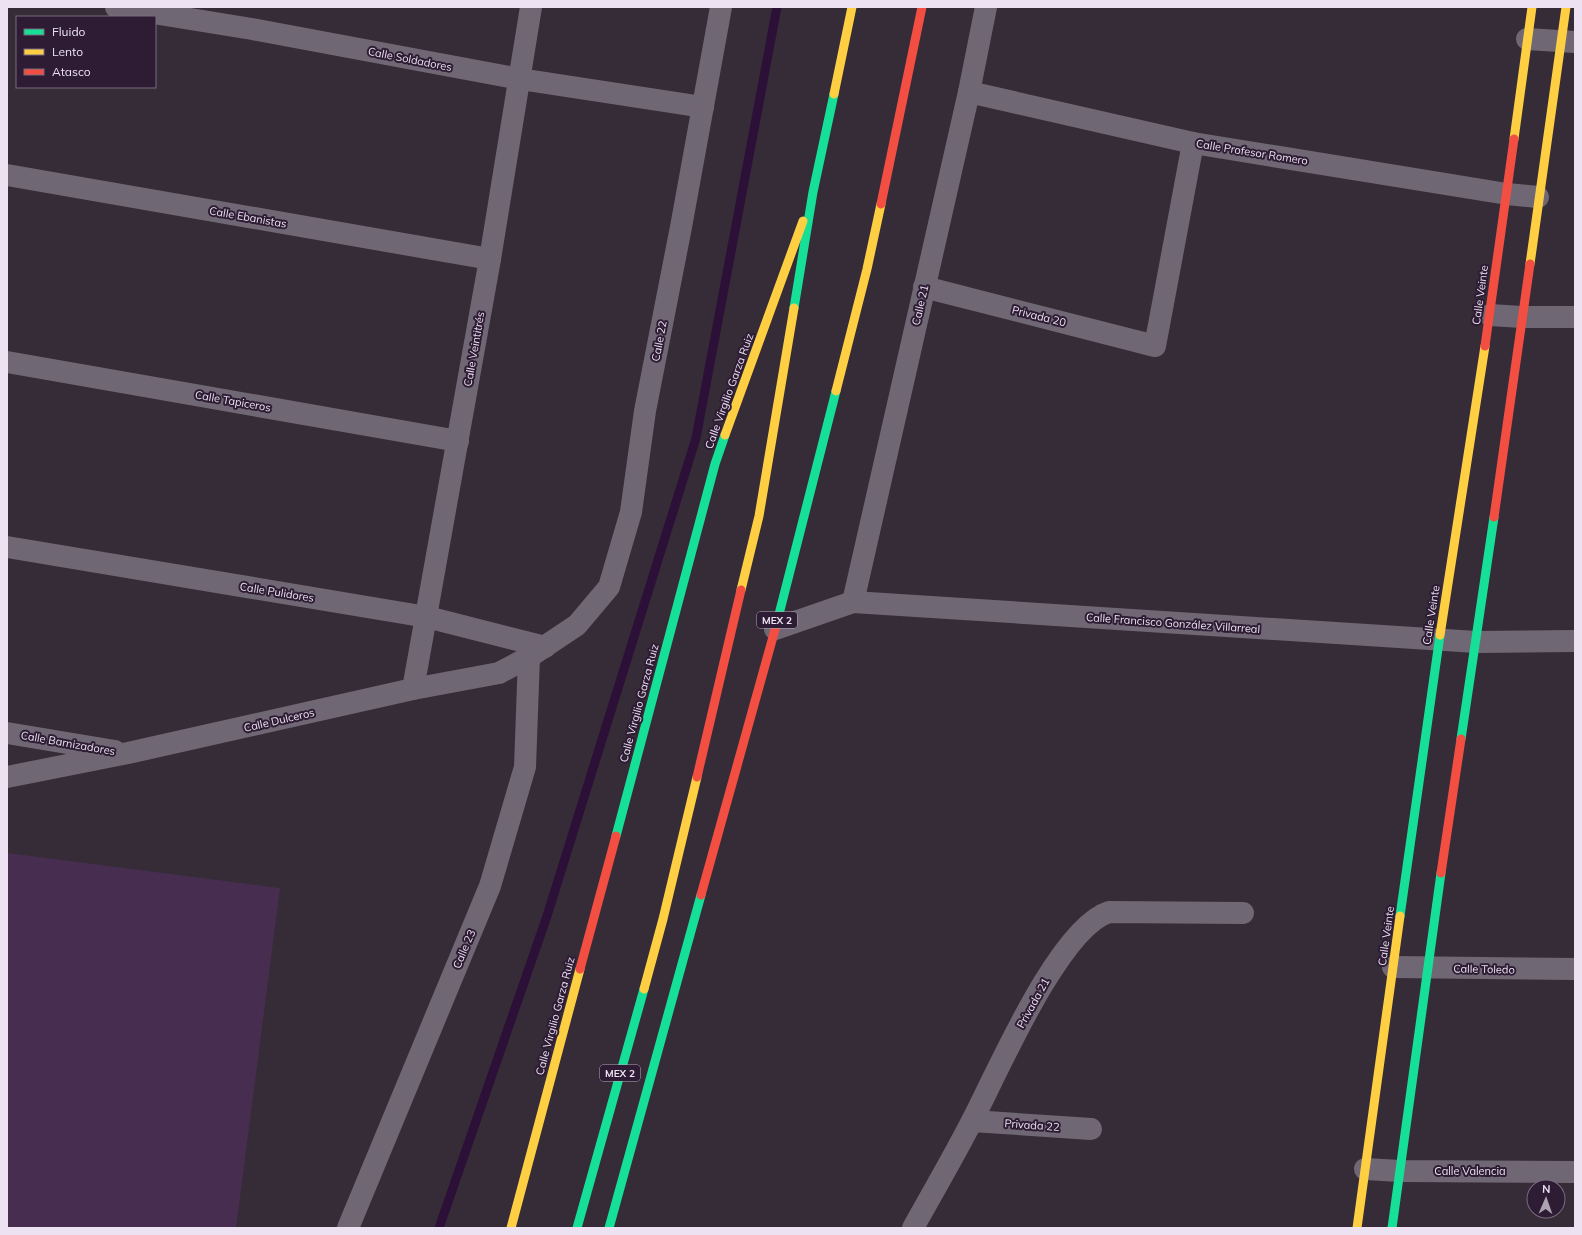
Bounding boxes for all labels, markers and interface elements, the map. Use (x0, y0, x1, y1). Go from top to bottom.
legend (16, 16, 156, 88)
text: Fluido (52, 24, 86, 39)
text: Lento (52, 44, 83, 59)
street label: Calle Soldadores (367, 44, 453, 74)
text: Atasco (52, 64, 91, 79)
street label: Calle Profesor Romero (1195, 136, 1309, 168)
street label: Calle Ebanistas (208, 203, 288, 231)
street label: Calle Veinte (1469, 264, 1491, 326)
street label: Calle 21 (909, 283, 931, 327)
street label: Privada 20 (1010, 303, 1068, 330)
street label: Calle Veintitrés (461, 310, 487, 388)
street label: Calle 22 (648, 319, 670, 363)
street label: Calle Virgilio Garza Ruiz (702, 331, 757, 451)
street label: Calle Tapiceros (194, 387, 272, 415)
street label: Calle Pulidores (239, 579, 315, 605)
street label: Calle Veinte (1419, 584, 1443, 646)
street label: Calle Francisco González Villarreal (1085, 610, 1261, 636)
road number: MEX 2 (757, 612, 797, 628)
street label: Calle Virgilio Garza Ruiz (616, 642, 662, 764)
street label: Calle Dulceros (242, 705, 316, 735)
street label: Calle Barnizadores (20, 728, 116, 758)
street label: Calle Veinte (1375, 905, 1397, 967)
street label: Calle 23 (450, 927, 478, 971)
street label: Calle Virgilio Garza Ruiz (532, 955, 578, 1077)
street label: Calle Toledo (1453, 961, 1515, 977)
street label: Privada 21 (1013, 975, 1053, 1031)
road number: MEX 2 (600, 1065, 640, 1081)
street label: Privada 22 (1004, 1116, 1060, 1134)
street label: Calle Valencia (1434, 1164, 1506, 1178)
north arrow (1526, 1179, 1566, 1219)
text: N (1542, 1182, 1551, 1196)

